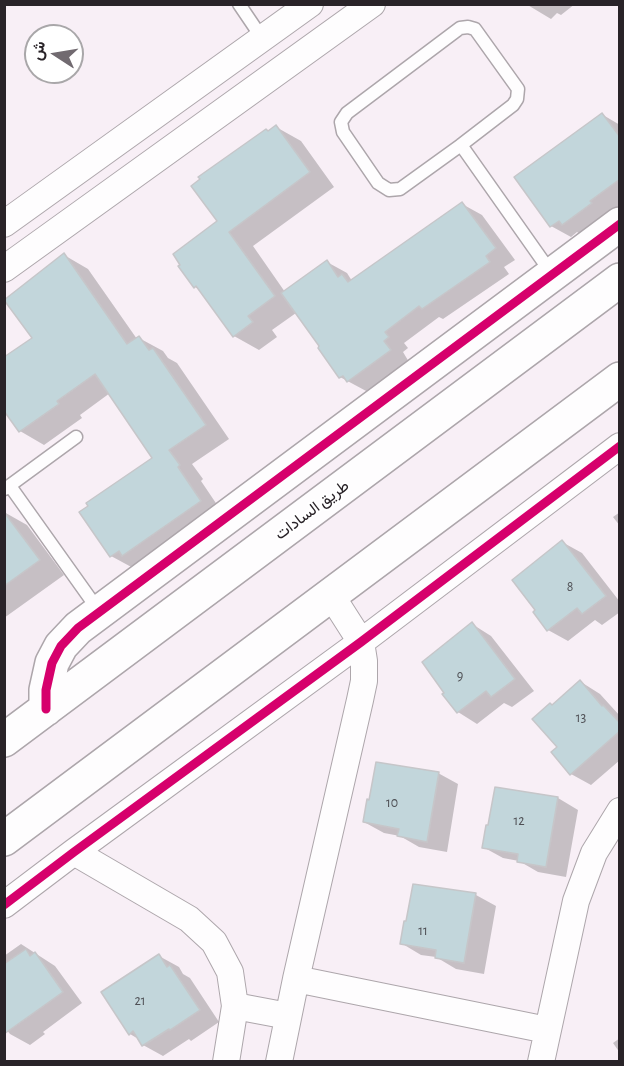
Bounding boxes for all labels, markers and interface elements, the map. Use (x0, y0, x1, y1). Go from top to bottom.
north arrow (24, 24, 84, 84)
text: ش (29, 40, 48, 62)
street label: طريق السادات (271, 476, 353, 544)
house number: 8 (567, 579, 573, 595)
house number: 9 (457, 668, 463, 684)
house number: 13 (576, 710, 586, 726)
house number: 10 (386, 795, 398, 811)
house number: 12 (513, 813, 525, 829)
house number: 11 (418, 923, 428, 939)
house number: 21 (134, 993, 146, 1009)

